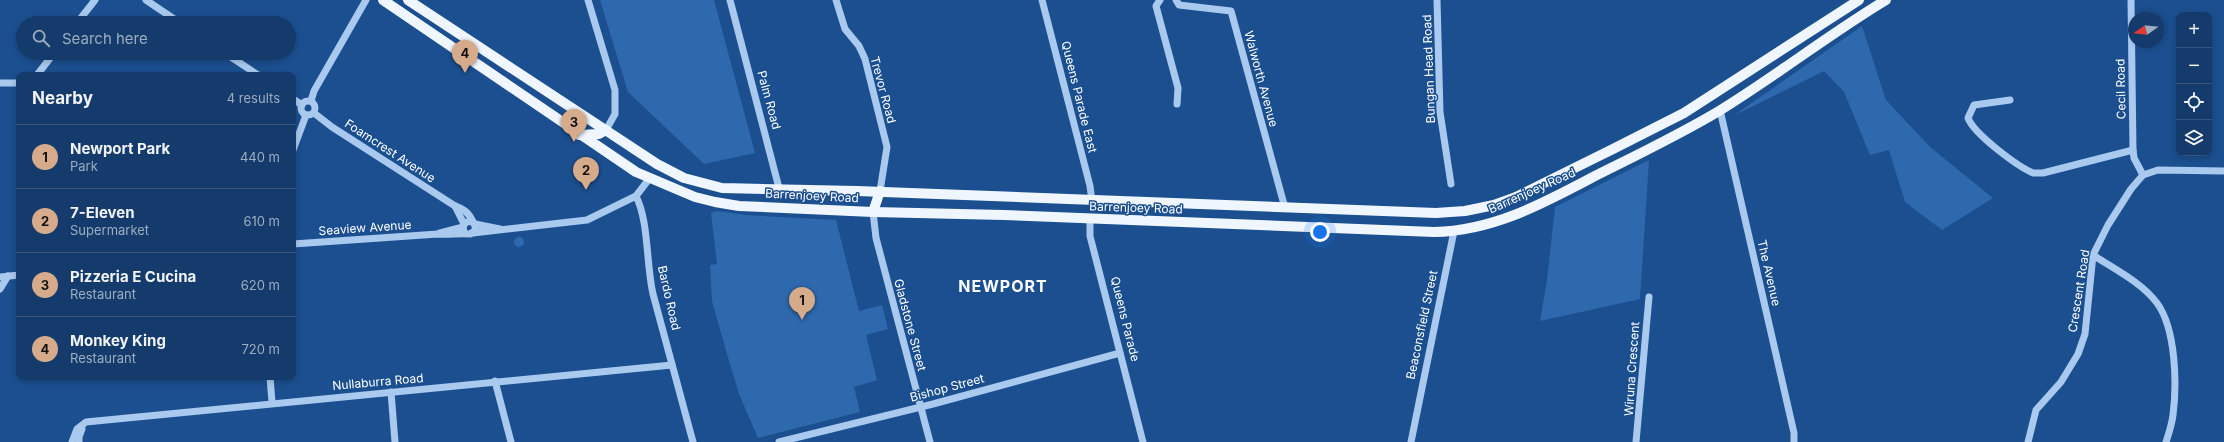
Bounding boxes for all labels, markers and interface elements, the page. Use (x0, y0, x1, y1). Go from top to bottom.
north arrow (2128, 12, 2164, 48)
map controls (2176, 12, 2212, 156)
button: + (2176, 12, 2212, 48)
street label: Bungan Head Road (1419, 14, 1438, 124)
search box (16, 16, 296, 60)
icon: search (30, 27, 52, 49)
text: Search here (62, 29, 148, 48)
street label: Walworth Avenue (1241, 29, 1282, 129)
street label: Queens Parade East (1058, 39, 1101, 154)
pin: 4 (452, 40, 478, 73)
button: − (2176, 48, 2212, 84)
street label: Trevor Road (867, 55, 900, 125)
street label: Cecil Road (2112, 59, 2129, 120)
street label: Palm Road (754, 69, 785, 131)
button: locate (2176, 84, 2212, 120)
text: Nearby (32, 88, 93, 108)
text: 4 results (227, 90, 280, 106)
pin: 3 (561, 109, 587, 142)
street label: Foamcrest Avenue (342, 116, 438, 186)
button: layers (2176, 120, 2212, 156)
text: Newport Park (70, 139, 170, 158)
text: 1 (42, 149, 48, 165)
text: 440 m (240, 149, 280, 165)
pin: 2 (573, 157, 599, 190)
text: Park (70, 158, 98, 174)
street label: Barrenjoey Road (1486, 165, 1578, 216)
street label: Barrenjoey Road (765, 186, 859, 205)
street label: Barrenjoey Road (1089, 198, 1183, 217)
text: 7-Eleven (70, 203, 135, 222)
text: 2 (41, 213, 49, 229)
text: 610 m (243, 213, 280, 229)
street label: Seaview Avenue (318, 217, 412, 238)
text: Supermarket (70, 222, 149, 238)
your location (1310, 222, 1330, 242)
street label: The Avenue (1755, 238, 1784, 307)
street label: Crescent Road (2065, 248, 2092, 333)
street label: Bardo Road (655, 264, 684, 332)
text: Pizzeria E Cucina (70, 267, 196, 286)
street label: Beaconsfield Street (1403, 269, 1440, 381)
street label: Queens Parade (1108, 275, 1143, 363)
district label: NEWPORT (958, 276, 1048, 296)
text: 3 (41, 277, 49, 293)
text: 620 m (241, 277, 280, 293)
street label: Gladstone Street (891, 277, 930, 373)
text: Restaurant (70, 286, 136, 302)
pin: 1 (789, 287, 815, 320)
street label: Wiruna Crescent (1621, 321, 1642, 417)
text: Monkey King (70, 331, 166, 350)
text: 4 (41, 341, 49, 357)
text: 720 m (241, 341, 280, 357)
text: Restaurant (70, 350, 136, 366)
street label: Nullaburra Road (332, 370, 424, 393)
street label: Bishop Street (908, 370, 986, 405)

